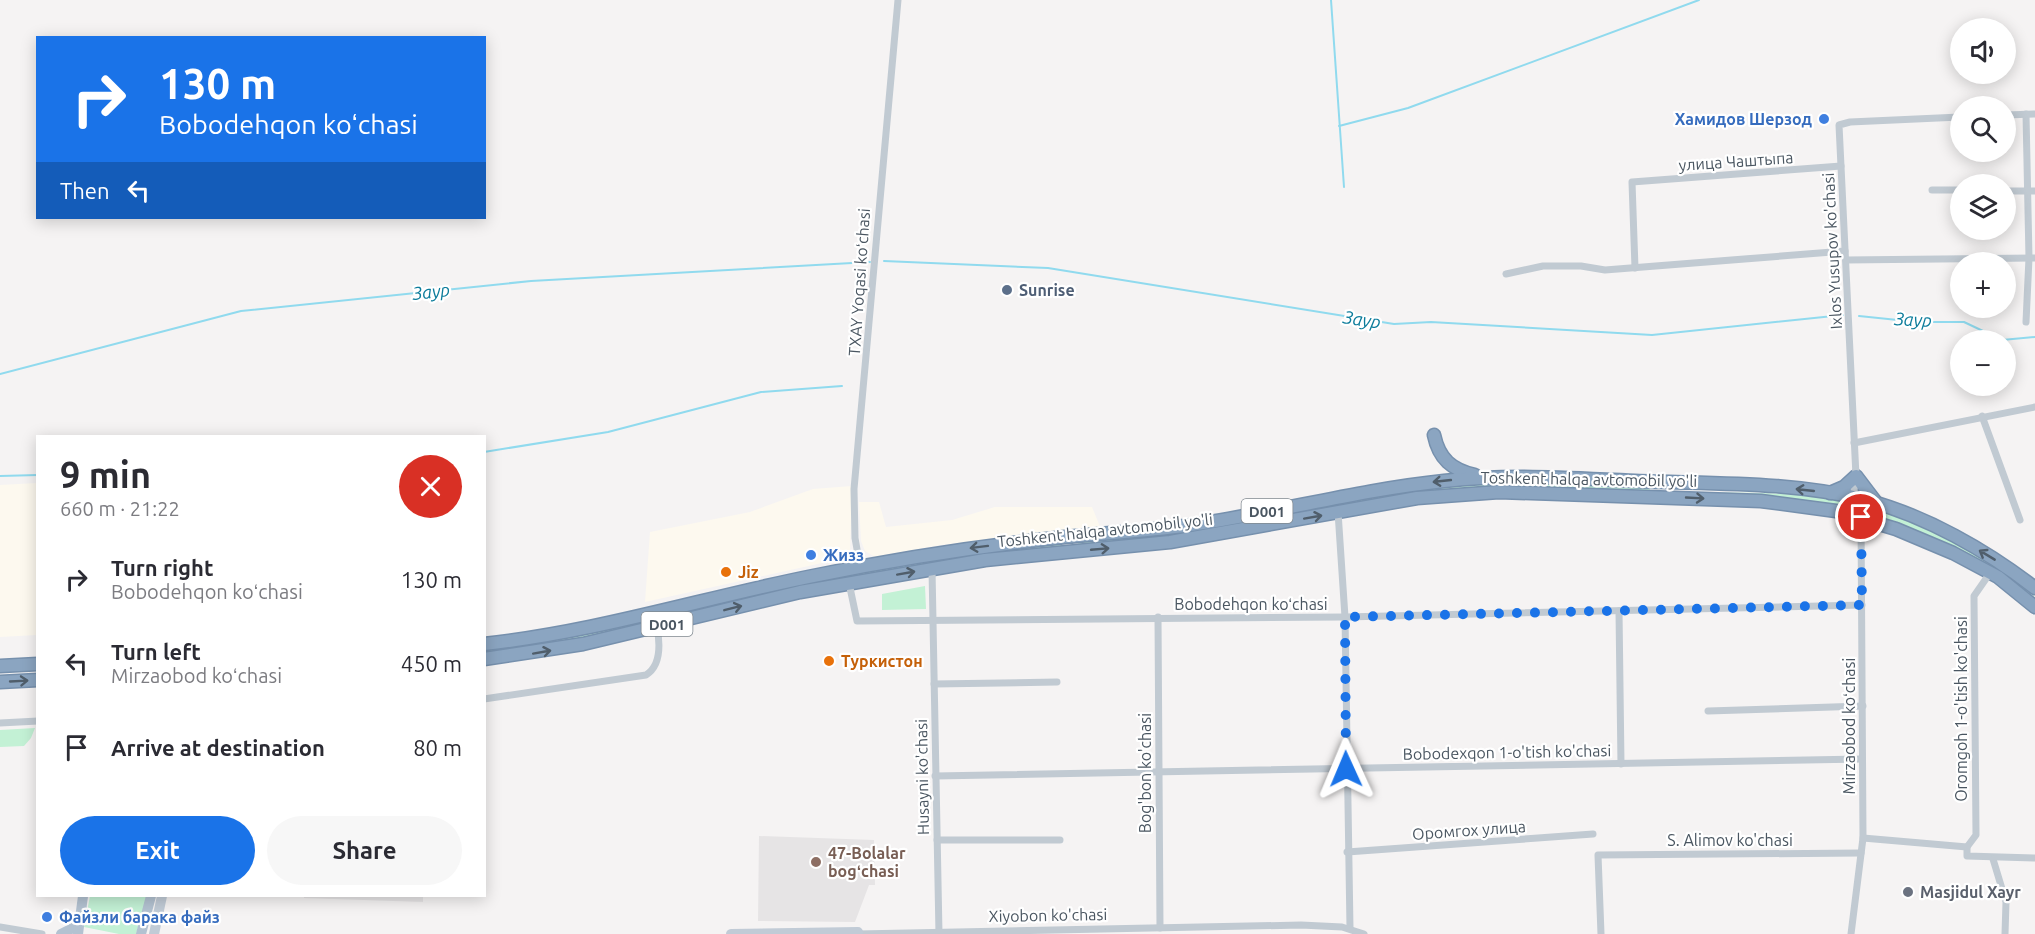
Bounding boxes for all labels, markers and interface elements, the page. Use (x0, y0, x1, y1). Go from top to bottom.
map controls (1950, 18, 2016, 396)
button: sound (1950, 18, 2016, 84)
icon: right (60, 60, 138, 138)
text: 130 m (159, 60, 276, 107)
button: search (1950, 96, 2016, 162)
text: Bobodehqon koʻchasi (159, 109, 418, 139)
place label: Хамидов Шерзод (1675, 110, 1813, 128)
marker: Хамидов Шерзод (1817, 112, 1831, 126)
street label: улица Чаштыпа (1678, 148, 1794, 174)
street label: Ixlos Yusupov ko'chasi (1819, 172, 1845, 330)
icon: left (122, 174, 155, 207)
button: layers (1950, 174, 2016, 240)
text: Then (60, 178, 110, 203)
street label: TXAY Yoqasi koʻchasi (845, 208, 873, 356)
button: + (1950, 252, 2016, 318)
water label: Заур (410, 279, 451, 303)
place label: Sunrise (1019, 281, 1075, 299)
marker: Sunrise (1000, 283, 1014, 297)
water label: Заур (1341, 306, 1382, 332)
water label: Заур (1893, 308, 1932, 330)
button: − (1950, 330, 2016, 396)
text: 9 min (60, 454, 151, 495)
button: close (399, 455, 462, 518)
street label: Toshkent halqa avtomobil yo'li (1481, 468, 1697, 490)
one-way arrow (1433, 476, 1453, 487)
one-way arrow (1795, 484, 1815, 495)
pin (1835, 491, 1886, 542)
one-way arrow (1684, 492, 1704, 503)
text: 660 m · 21:22 (60, 497, 180, 520)
road number: D001 (1242, 499, 1292, 523)
icon: arrive (1844, 500, 1877, 533)
street label: Toshkent halqa avtomobil yo'li (996, 510, 1214, 550)
one-way arrow (1303, 511, 1322, 522)
one-way arrow (970, 542, 990, 553)
one-way arrow (1089, 543, 1109, 554)
place label: Жизз (823, 546, 864, 564)
marker: Жизз (804, 548, 818, 562)
one-way arrow (1979, 548, 1996, 560)
text: Turn right (111, 555, 213, 580)
icon: right (60, 563, 93, 596)
place label: Jiz (738, 563, 759, 581)
marker: Jiz (719, 565, 733, 579)
text: 130 m (401, 567, 462, 592)
one-way arrow (896, 567, 916, 578)
text: Bobodehqon koʻchasi (111, 580, 303, 603)
street label: Bobodehqon koʻchasi (1174, 595, 1328, 613)
one-way arrow (723, 602, 742, 614)
road number: D001 (642, 612, 692, 636)
street label: Oromgoh 1-o'tish ko'chasi (1952, 616, 1970, 802)
text: Turn left (111, 639, 201, 664)
one-way arrow (532, 646, 552, 657)
icon: left (60, 647, 93, 680)
text: 450 m (401, 651, 462, 676)
place label: Туркистон (841, 652, 923, 670)
marker: Туркистон (822, 654, 836, 668)
street label: Mirzaobod koʻchasi (1840, 658, 1858, 794)
text: Mirzaobod koʻchasi (111, 664, 282, 687)
one-way arrow (8, 676, 28, 687)
street label: Bog'bon ko'chasi (1136, 713, 1154, 833)
street label: Husayni ko'chasi (912, 719, 932, 835)
icon: arrive (60, 731, 93, 764)
text: Arrive at destination (111, 735, 325, 760)
text: 80 m (413, 735, 462, 760)
position arrow (1314, 737, 1378, 801)
street label: Bobodexqon 1-o'tish ko'chasi (1403, 741, 1611, 763)
button: Exit (60, 816, 255, 885)
button: Share (267, 816, 462, 885)
street label: Оромгох улица (1412, 817, 1526, 843)
street label: S. Alimov ko'chasi (1667, 831, 1793, 849)
place label: 47-Bolalar bogʻchasi (828, 844, 906, 880)
marker: 47-Bolalar bogʻchasi (809, 855, 823, 869)
place label: Masjidul Xayr (1920, 883, 2021, 901)
marker: Masjidul Xayr (1901, 885, 1915, 899)
street label: Xiyobon ko'chasi (989, 905, 1107, 925)
place label: Файзли барака файз (59, 908, 220, 926)
marker: Файзли барака файз (40, 910, 54, 924)

